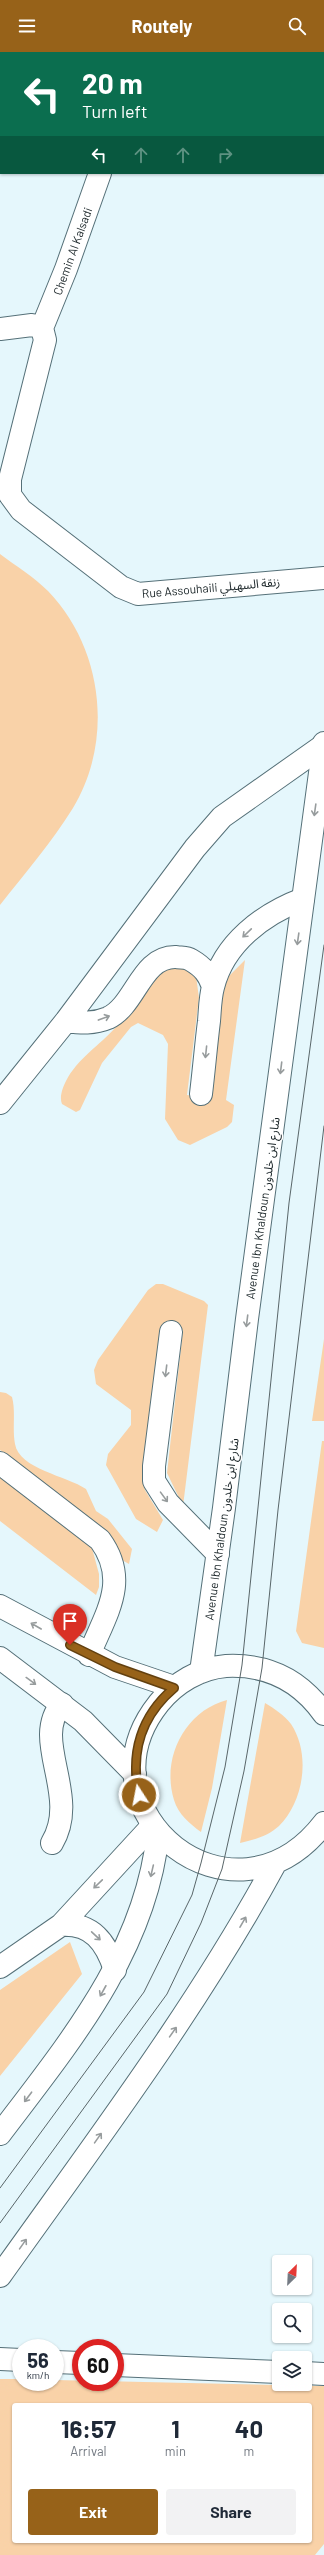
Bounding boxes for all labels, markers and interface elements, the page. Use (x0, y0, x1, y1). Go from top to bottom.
icon: menu (16, 15, 38, 37)
text: Routely (132, 15, 192, 37)
icon: search (286, 15, 308, 37)
text: 20 m (82, 66, 143, 100)
icon: left (16, 68, 68, 120)
text: Turn left (82, 100, 148, 122)
icon: left (88, 144, 110, 166)
icon: ahead (130, 144, 152, 166)
icon: ahead (172, 144, 194, 166)
icon: right (214, 144, 236, 166)
street label: Chemin Al Kalsadi (50, 205, 94, 297)
street label: Rue Assouhaili زنقة السهيلي (141, 574, 281, 604)
one-way arrow (311, 803, 319, 816)
one-way arrow (242, 928, 252, 938)
one-way arrow (294, 932, 302, 945)
one-way arrow (98, 1014, 110, 1022)
one-way arrow (202, 1045, 209, 1058)
one-way arrow (277, 1061, 285, 1074)
street label: Avenue Ibn Khaldoun شارع ابن خلدون (242, 1116, 285, 1300)
one-way arrow (243, 1314, 251, 1327)
one-way arrow (162, 1364, 170, 1377)
street label: Avenue Ibn Khaldoun شارع ابن خلدون (201, 1437, 244, 1621)
one-way arrow (160, 1492, 168, 1503)
pin (53, 1604, 87, 1645)
icon: arrive (59, 1610, 81, 1632)
one-way arrow (30, 1622, 42, 1630)
one-way arrow (26, 1677, 37, 1685)
position arrow (118, 1774, 160, 1816)
one-way arrow (147, 1864, 155, 1877)
one-way arrow (93, 1879, 103, 1889)
one-way arrow (239, 1916, 247, 1928)
one-way arrow (91, 1931, 101, 1941)
one-way arrow (98, 1985, 106, 1997)
one-way arrow (169, 2026, 177, 2037)
one-way arrow (24, 2092, 32, 2103)
one-way arrow (94, 2133, 102, 2144)
one-way arrow (18, 2239, 27, 2250)
north arrow (272, 2255, 312, 2295)
map controls (272, 2255, 312, 2391)
button: search (272, 2303, 312, 2343)
speed limit sign: 60 (72, 2339, 124, 2391)
text: 56 (27, 2348, 49, 2372)
button: layers (272, 2351, 312, 2391)
text: km/h (27, 2369, 49, 2381)
text: 16:57 (61, 2414, 116, 2443)
text: 1 (171, 2414, 180, 2443)
text: 40 (235, 2414, 263, 2443)
text: Arrival (70, 2443, 107, 2459)
text: min (165, 2443, 186, 2459)
text: m (244, 2443, 254, 2459)
button: Exit (28, 2489, 158, 2535)
button: Share (166, 2489, 296, 2535)

